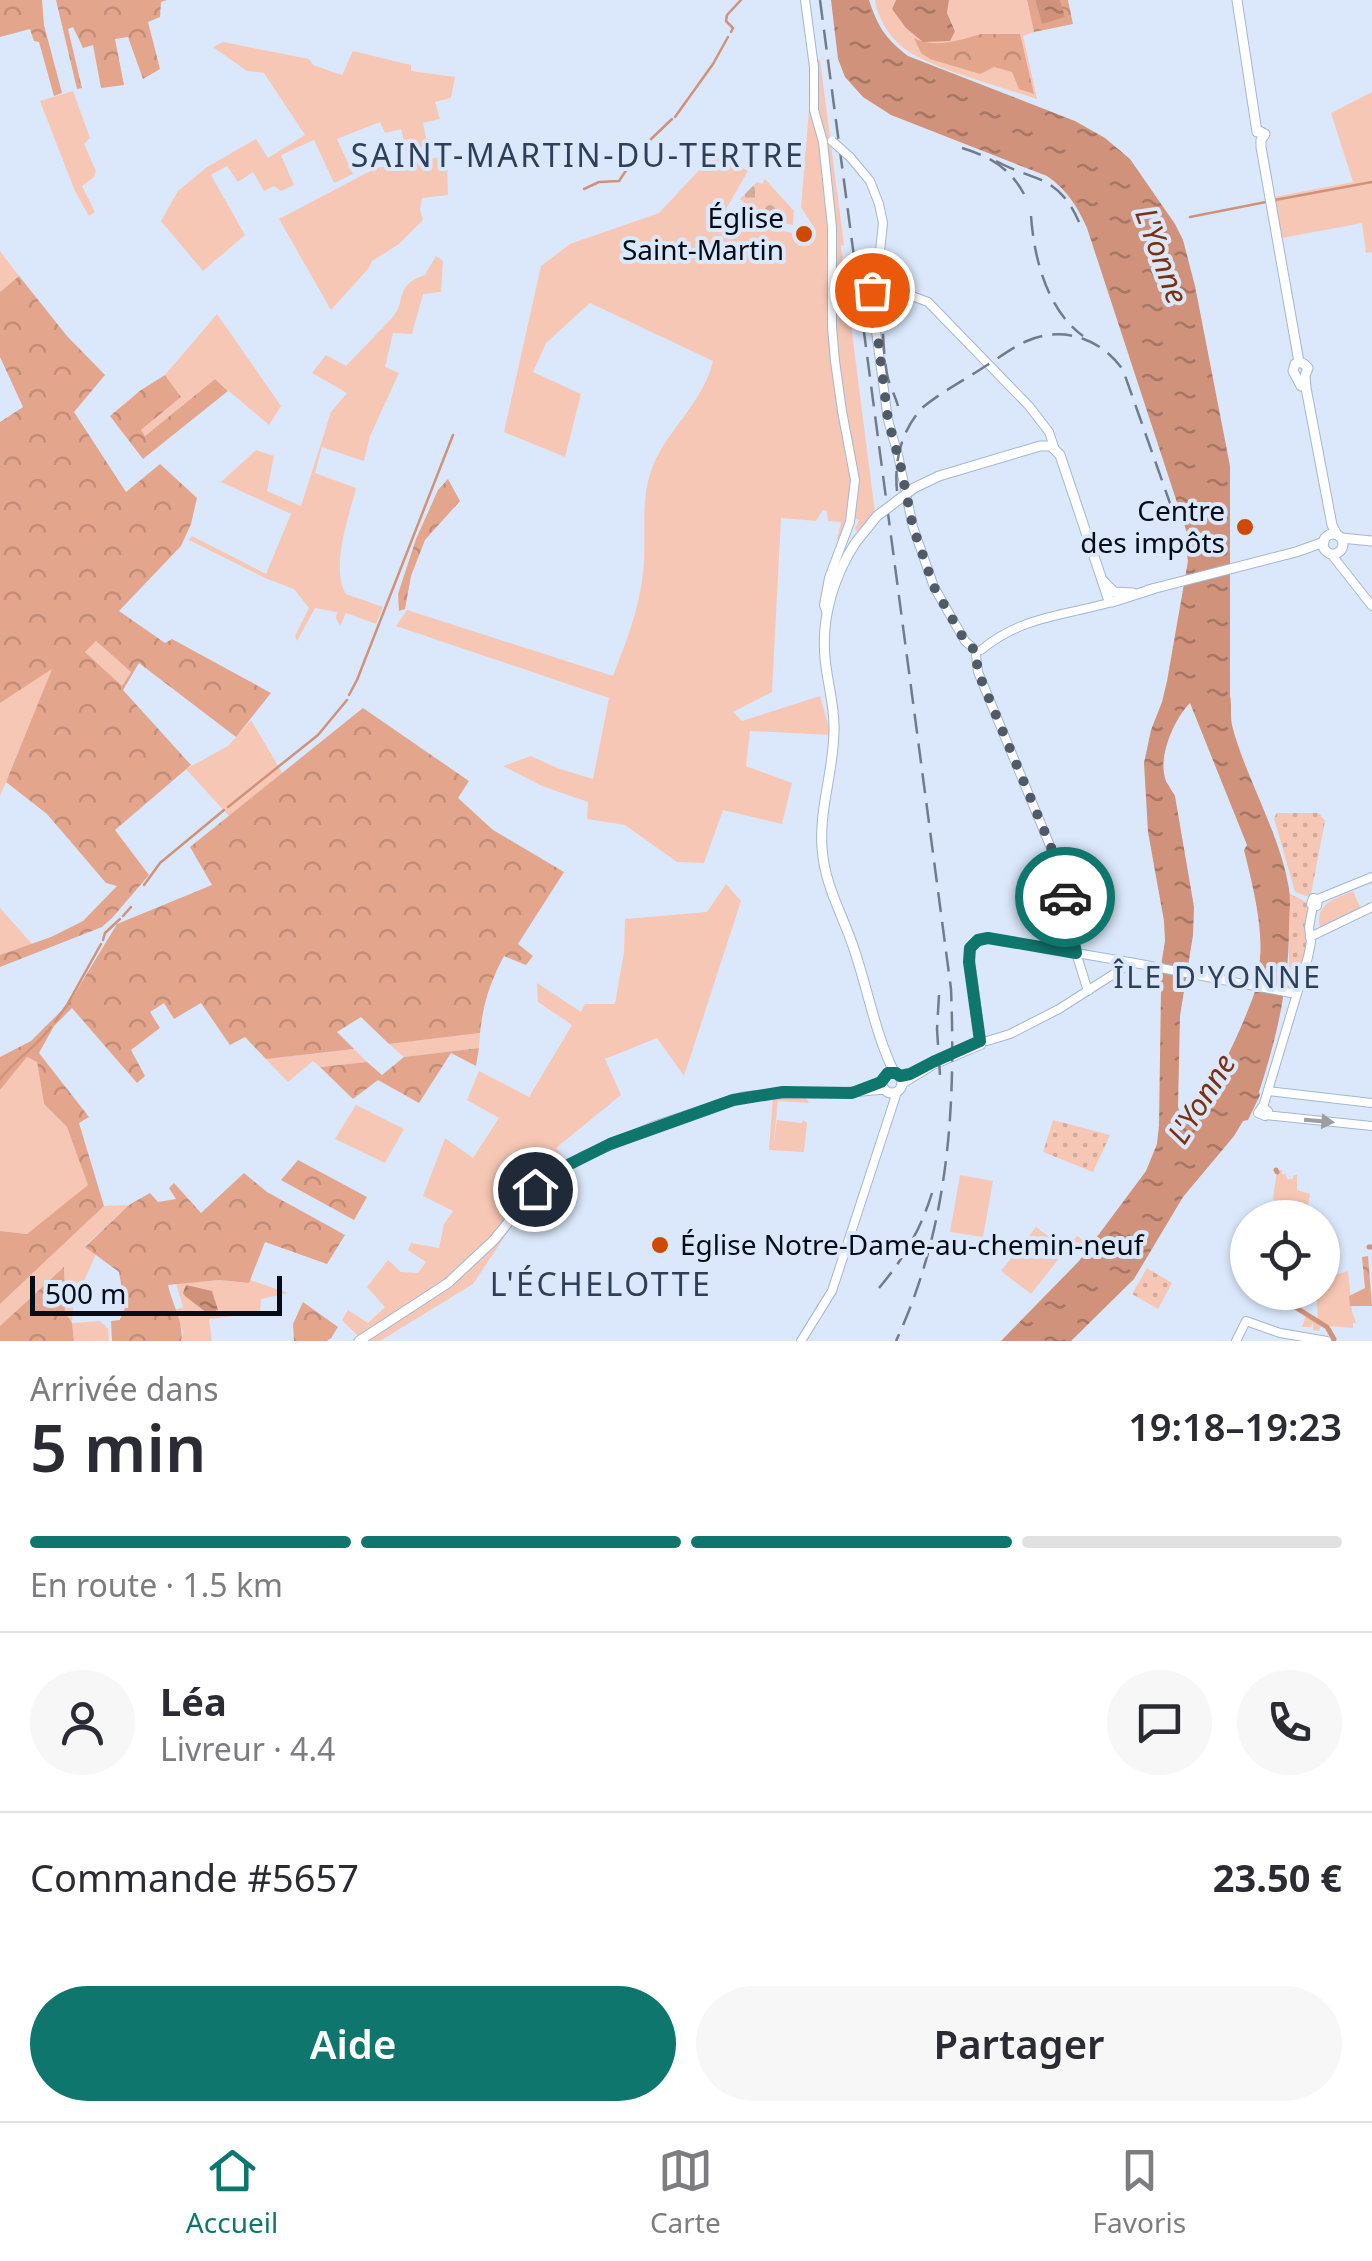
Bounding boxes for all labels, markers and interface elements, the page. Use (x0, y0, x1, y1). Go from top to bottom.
district label: SAINT-MARTIN-DU-TERTRE (351, 133, 805, 176)
place label: Église Saint-Martin (622, 198, 784, 268)
water label: L'Yonne (1126, 202, 1199, 309)
marker: Église Saint-Martin (793, 223, 815, 245)
pin (830, 248, 915, 333)
icon: bag (845, 263, 900, 318)
place label: Centre des impôts (1080, 491, 1225, 561)
marker: Centre des impôts (1234, 516, 1256, 538)
courier (1015, 847, 1115, 947)
icon: car (1038, 870, 1093, 925)
district label: ÎLE D'YONNE (1114, 956, 1322, 997)
water label: L'Yonne (1157, 1045, 1244, 1151)
one-way arrow (1304, 1114, 1335, 1130)
pin (493, 1147, 578, 1232)
icon: home (508, 1162, 563, 1217)
map controls (1230, 1200, 1340, 1310)
button: locate (1230, 1200, 1340, 1310)
place label: Église Notre-Dame-au-chemin-neuf (680, 1225, 1145, 1263)
marker: Église Notre-Dame-au-chemin-neuf (649, 1234, 671, 1256)
district label: L'ÉCHELOTTE (490, 1262, 712, 1305)
scale bar (30, 1271, 282, 1316)
text: 500 m (45, 1274, 127, 1312)
text: Arrivée dans (30, 1367, 219, 1410)
text: 19:18–19:23 (1128, 1400, 1342, 1452)
text: 5 min (30, 1403, 206, 1491)
text: En route · 1.5 km (30, 1563, 283, 1606)
button: person (30, 1670, 135, 1775)
button: chat (1107, 1670, 1212, 1775)
button: phone (1237, 1670, 1342, 1775)
text: Léa (160, 1675, 227, 1727)
text: Livreur · 4.4 (160, 1727, 335, 1770)
text: Commande #5657 (30, 1851, 359, 1903)
text: 23.50 € (1213, 1851, 1342, 1903)
button: Aide (30, 1986, 676, 2101)
button: Partager (696, 1986, 1342, 2101)
tab: Accueil (186, 2143, 278, 2241)
tab: Carte (650, 2143, 721, 2241)
tab: Favoris (1093, 2143, 1186, 2241)

